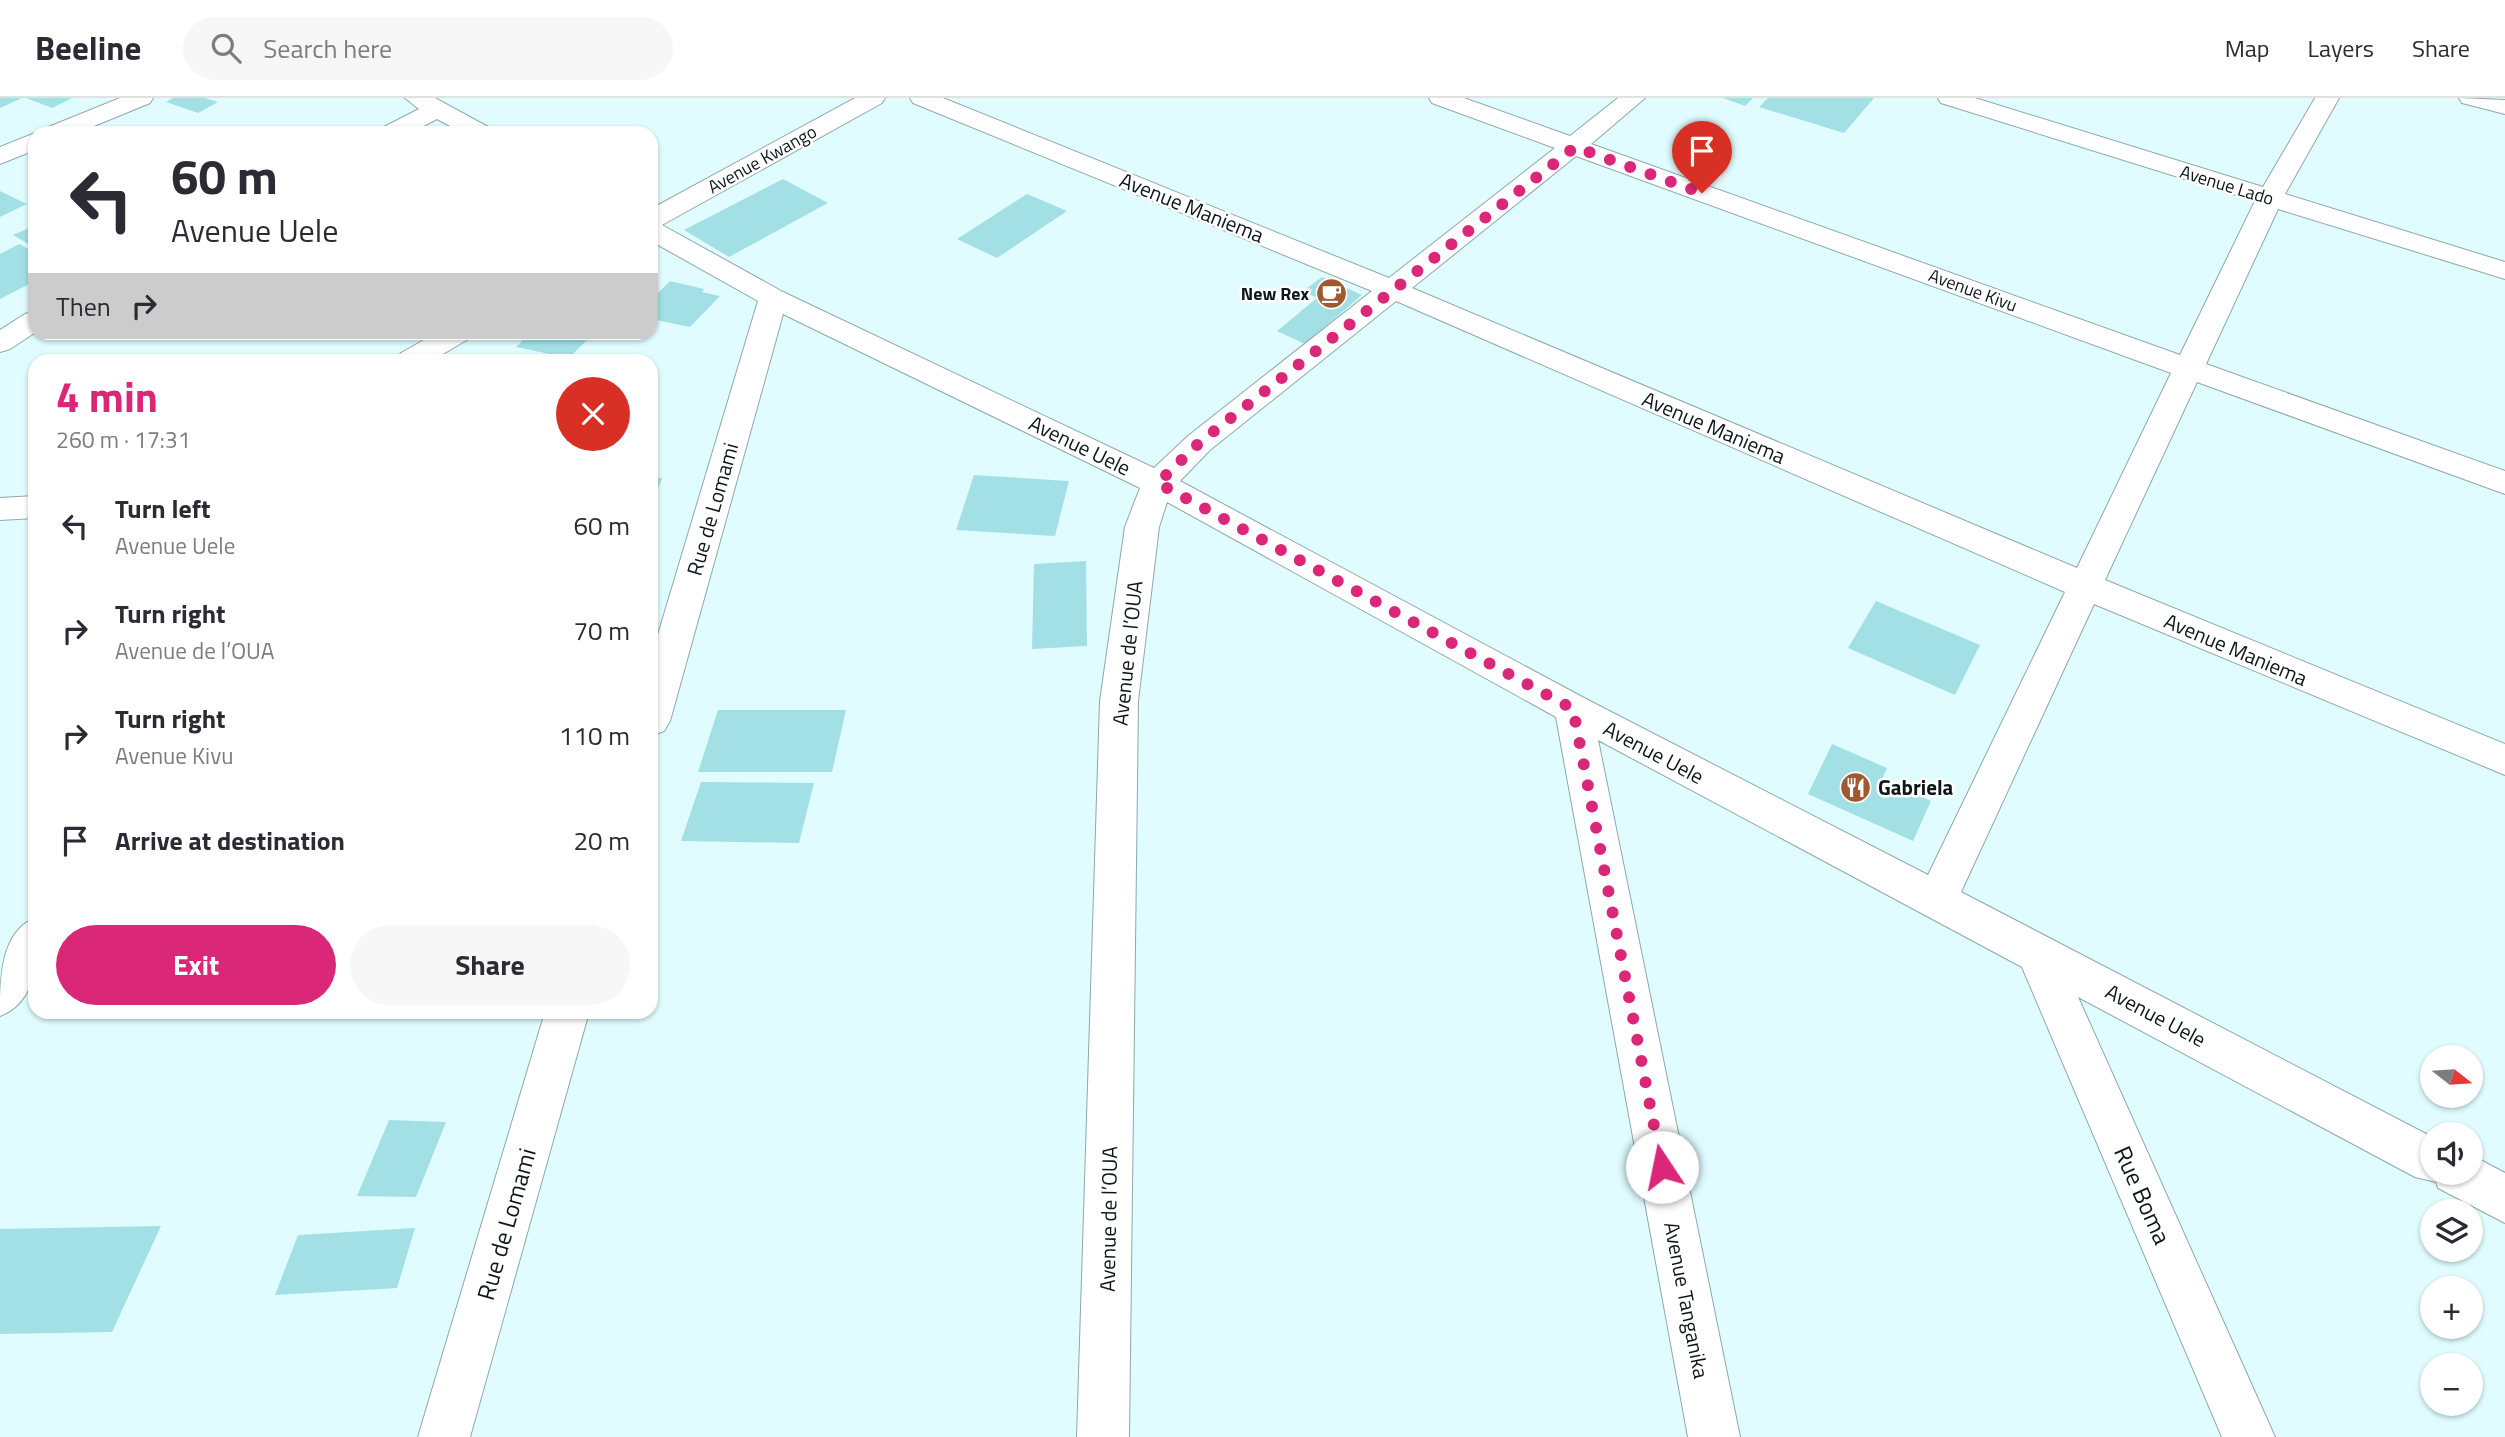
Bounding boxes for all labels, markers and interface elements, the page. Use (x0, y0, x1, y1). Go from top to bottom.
search box (183, 17, 673, 80)
text: Beeline (35, 23, 141, 73)
icon: search (207, 29, 245, 67)
text: Search here (263, 29, 392, 68)
text: Map (2225, 30, 2270, 66)
text: Layers (2308, 30, 2374, 66)
text: Share (2412, 30, 2470, 66)
street label: Avenue Kwango (702, 118, 822, 200)
pin (1672, 121, 1732, 193)
icon: arrive (1683, 132, 1721, 170)
text: 60 m (171, 138, 278, 213)
icon: left (56, 154, 147, 245)
street label: Avenue Lado (2177, 158, 2277, 212)
street label: Avenue Maniema (1115, 164, 1269, 251)
text: Avenue Uele (171, 206, 338, 254)
street label: Avenue Kivu (1925, 261, 2021, 319)
cafe icon: New Rex (1315, 276, 1349, 310)
place label: New Rex (1241, 280, 1309, 307)
text: Then (56, 287, 111, 326)
icon: right (125, 287, 163, 325)
text: 4 min (56, 364, 158, 428)
button: close (556, 377, 630, 451)
street label: Avenue Maniema (1637, 382, 1791, 472)
street label: Avenue Uele (1024, 407, 1136, 483)
text: 260 m · 17:31 (56, 422, 191, 457)
street label: Rue de Lomami (678, 439, 746, 579)
text: Turn left (115, 489, 210, 528)
text: 60 m (573, 506, 630, 545)
icon: left (56, 507, 94, 545)
text: Avenue Uele (115, 528, 235, 563)
street label: Avenue de l’OUA (1103, 578, 1151, 727)
text: Turn right (115, 594, 226, 633)
street label: Avenue Maniema (2159, 604, 2313, 694)
text: 70 m (573, 611, 630, 650)
icon: right (56, 612, 94, 650)
text: Avenue de l’OUA (115, 633, 274, 668)
text: Turn right (115, 699, 226, 738)
street label: Avenue Uele (1598, 712, 1710, 792)
text: 110 m (559, 716, 630, 755)
icon: right (56, 717, 94, 755)
text: Avenue Kivu (115, 738, 233, 773)
restaurant icon: Gabriela (1838, 770, 1872, 804)
place label: Gabriela (1878, 771, 1954, 803)
text: Arrive at destination (115, 821, 345, 860)
text: 20 m (573, 821, 630, 860)
icon: arrive (56, 822, 94, 860)
button: Exit (56, 925, 336, 1005)
button: Share (350, 925, 630, 1005)
street label: Avenue Uele (2100, 975, 2212, 1055)
north arrow (2420, 1045, 2483, 1108)
map controls (2420, 1045, 2483, 1416)
button: sound (2420, 1122, 2483, 1185)
position arrow (1625, 1130, 1699, 1204)
street label: Rue Boma (2105, 1140, 2181, 1250)
street label: Rue de Lomami (467, 1144, 545, 1304)
street label: Avenue de l’OUA (1091, 1145, 1125, 1292)
button: layers (2420, 1199, 2483, 1262)
street label: Avenue Tanganika (1656, 1219, 1718, 1382)
button: + (2420, 1276, 2483, 1339)
button: − (2420, 1353, 2483, 1416)

